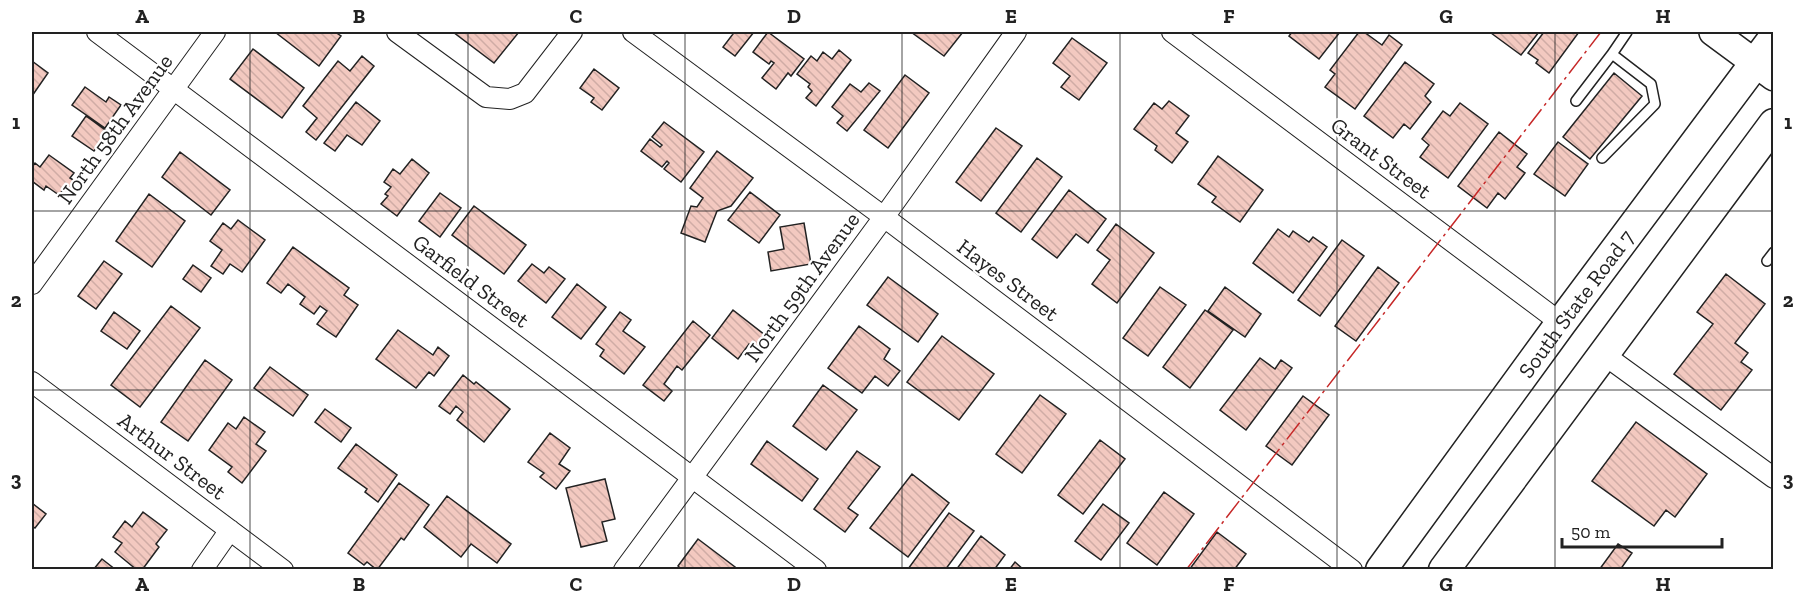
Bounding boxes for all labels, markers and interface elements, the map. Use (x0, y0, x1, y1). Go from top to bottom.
text: A (135, 4, 149, 28)
text: B (353, 4, 365, 28)
text: C (570, 4, 583, 28)
text: D (787, 4, 801, 28)
text: E (1005, 4, 1017, 28)
text: F (1223, 4, 1235, 28)
text: G (1439, 4, 1453, 28)
text: H (1655, 4, 1671, 28)
street label: North 58th Avenue (51, 49, 179, 209)
text: 1 (12, 110, 20, 134)
text: 1 (1784, 110, 1792, 134)
street label: Grant Street (1325, 111, 1437, 205)
street label: North 59th Avenue (739, 207, 865, 367)
street label: South State Road 7 (1512, 224, 1640, 383)
street label: Garfield Street (407, 228, 535, 334)
street label: Hayes Street (952, 233, 1065, 328)
text: 2 (11, 288, 22, 312)
text: 2 (1783, 288, 1794, 312)
street label: Arthur Street (113, 407, 232, 506)
text: 3 (11, 467, 22, 491)
text: 3 (1783, 467, 1794, 491)
scale bar (1562, 511, 1722, 549)
text: 50 m (1571, 521, 1611, 543)
text: A (135, 572, 149, 596)
text: B (353, 572, 365, 596)
text: C (570, 572, 583, 596)
text: D (787, 572, 801, 596)
text: E (1005, 572, 1017, 596)
text: F (1223, 572, 1235, 596)
text: G (1439, 572, 1453, 596)
text: H (1655, 572, 1671, 596)

